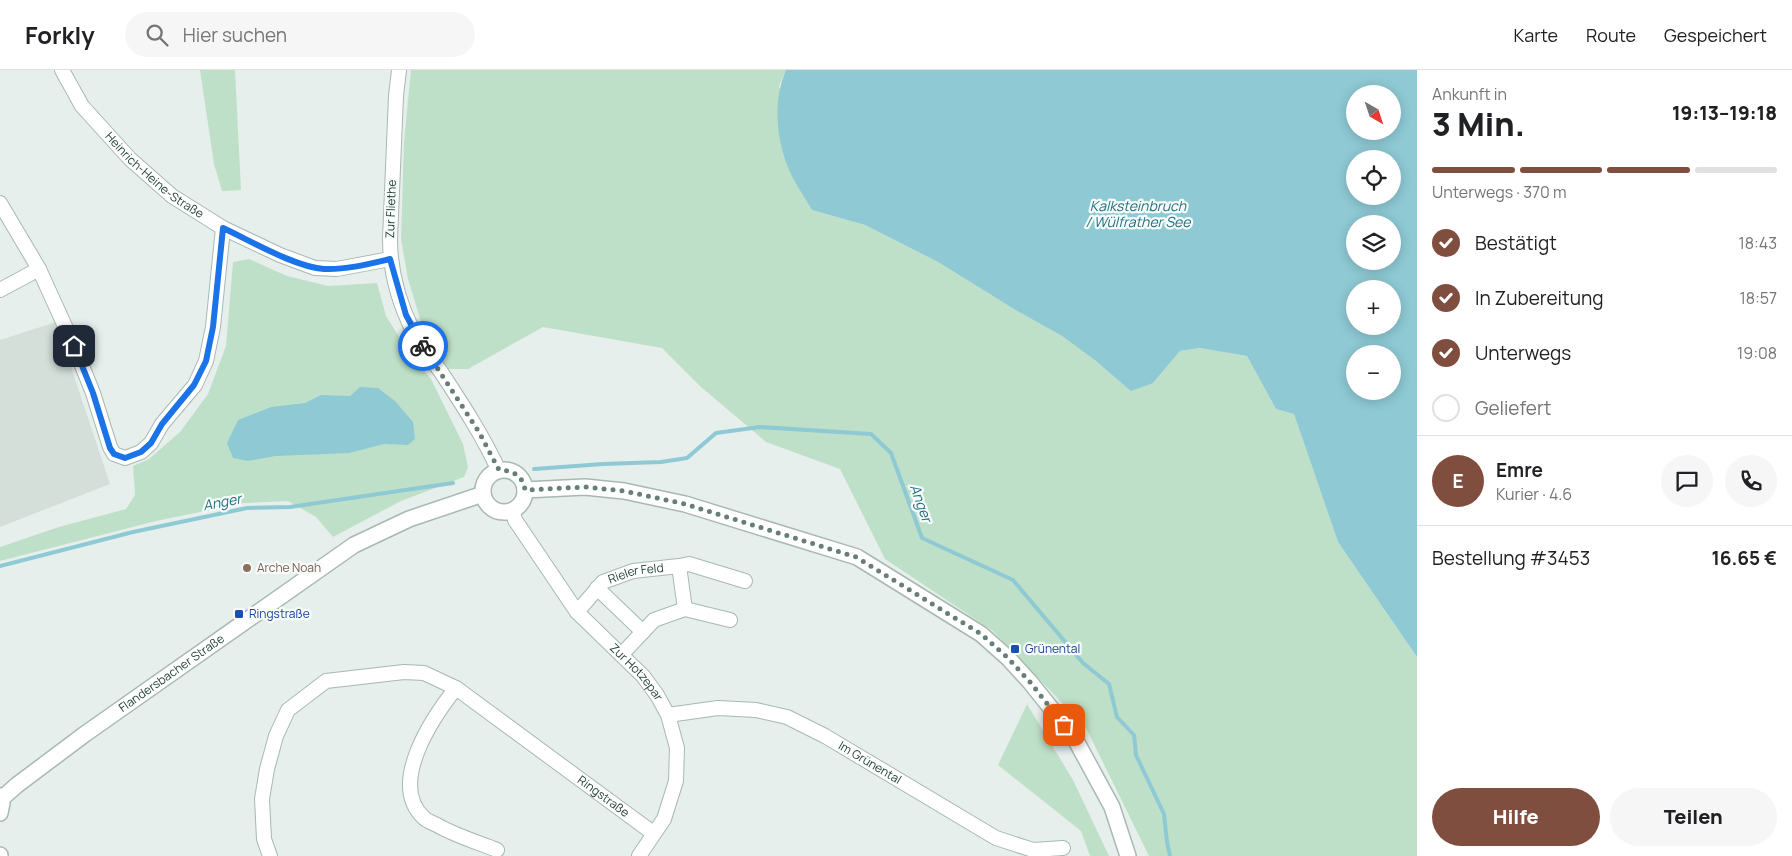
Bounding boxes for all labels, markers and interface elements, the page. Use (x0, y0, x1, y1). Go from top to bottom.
search box (125, 12, 475, 57)
text: Forkly (25, 18, 95, 51)
icon: search (143, 21, 171, 49)
text: Hier suchen (183, 22, 287, 48)
text: Karte (1513, 23, 1558, 47)
text: Route (1586, 23, 1636, 47)
text: Gespeichert (1664, 23, 1767, 47)
text: Ankunft in (1432, 83, 1507, 105)
north arrow (1346, 85, 1401, 140)
map controls (1346, 85, 1401, 400)
text: 19:13–19:18 (1672, 100, 1777, 126)
text: 3 Min. (1432, 102, 1525, 146)
street label: Heinrich-Heine-Straße (102, 128, 207, 222)
button: locate (1346, 150, 1401, 205)
street label: Zur Fliethe (381, 179, 400, 239)
text: Unterwegs · 370 m (1432, 181, 1567, 203)
water label: Kalksteinbruch / Wülfrather See (1086, 196, 1191, 231)
button: layers (1346, 215, 1401, 270)
icon: check (1432, 229, 1460, 257)
text: Bestätigt (1475, 230, 1557, 256)
text: 18:43 (1738, 232, 1777, 254)
button: + (1346, 280, 1401, 335)
icon: check (1432, 284, 1460, 312)
text: In Zubereitung (1475, 285, 1603, 311)
text: 18:57 (1739, 287, 1777, 309)
courier (398, 321, 448, 371)
pin (53, 325, 95, 367)
icon: home (60, 332, 88, 360)
icon: bike (409, 332, 437, 360)
icon: check (1432, 339, 1460, 367)
text: Unterwegs (1475, 340, 1571, 366)
text: 19:08 (1737, 342, 1777, 364)
button: − (1346, 345, 1401, 400)
text: Geliefert (1475, 395, 1551, 421)
button: chat (1661, 455, 1713, 507)
button: phone (1725, 455, 1777, 507)
text: Emre (1496, 457, 1543, 483)
text: E (1452, 468, 1464, 494)
water label: Anger (906, 481, 938, 526)
text: Kurier · 4.6 (1496, 483, 1572, 505)
water label: Anger (201, 488, 245, 515)
text: Bestellung #3453 (1432, 545, 1590, 571)
text: 16.65 € (1711, 545, 1777, 571)
place label: Arche Noah (257, 559, 321, 576)
street label: Rieler Feld (605, 559, 664, 587)
marker: Arche Noah (241, 562, 253, 574)
place label: Ringstraße (249, 605, 310, 622)
marker: Ringstraße (233, 608, 245, 620)
street label: Flandersbacher Straße (115, 630, 228, 716)
street label: Zur Hotzepar (606, 639, 668, 704)
place label: Grünental (1025, 640, 1080, 657)
marker: Grünental (1009, 643, 1021, 655)
pin (1043, 704, 1085, 746)
icon: bag (1050, 711, 1078, 739)
street label: Im Grünental (835, 737, 905, 788)
street label: Ringstraße (574, 771, 633, 821)
button: Hilfe (1432, 788, 1600, 846)
button: Teilen (1610, 788, 1777, 846)

